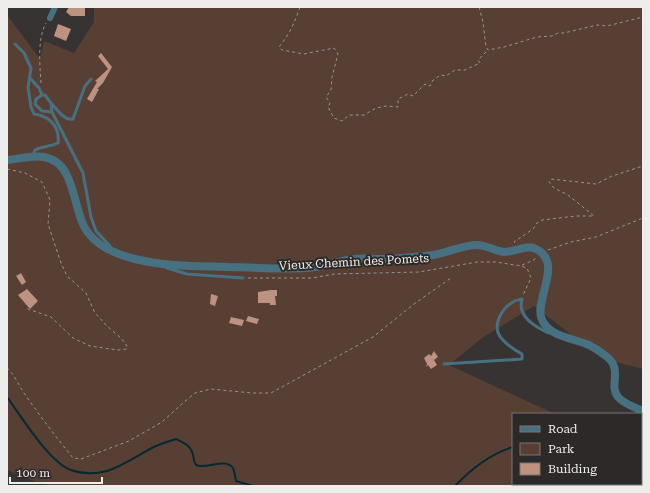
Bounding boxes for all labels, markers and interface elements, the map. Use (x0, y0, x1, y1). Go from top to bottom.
street label: Vieux Chemin des Pomets (279, 251, 430, 273)
legend (512, 413, 642, 485)
text: Road (548, 422, 578, 436)
text: Park (548, 442, 575, 456)
scale bar (10, 459, 102, 485)
text: Building (548, 462, 597, 476)
text: 100 m (16, 466, 50, 480)

